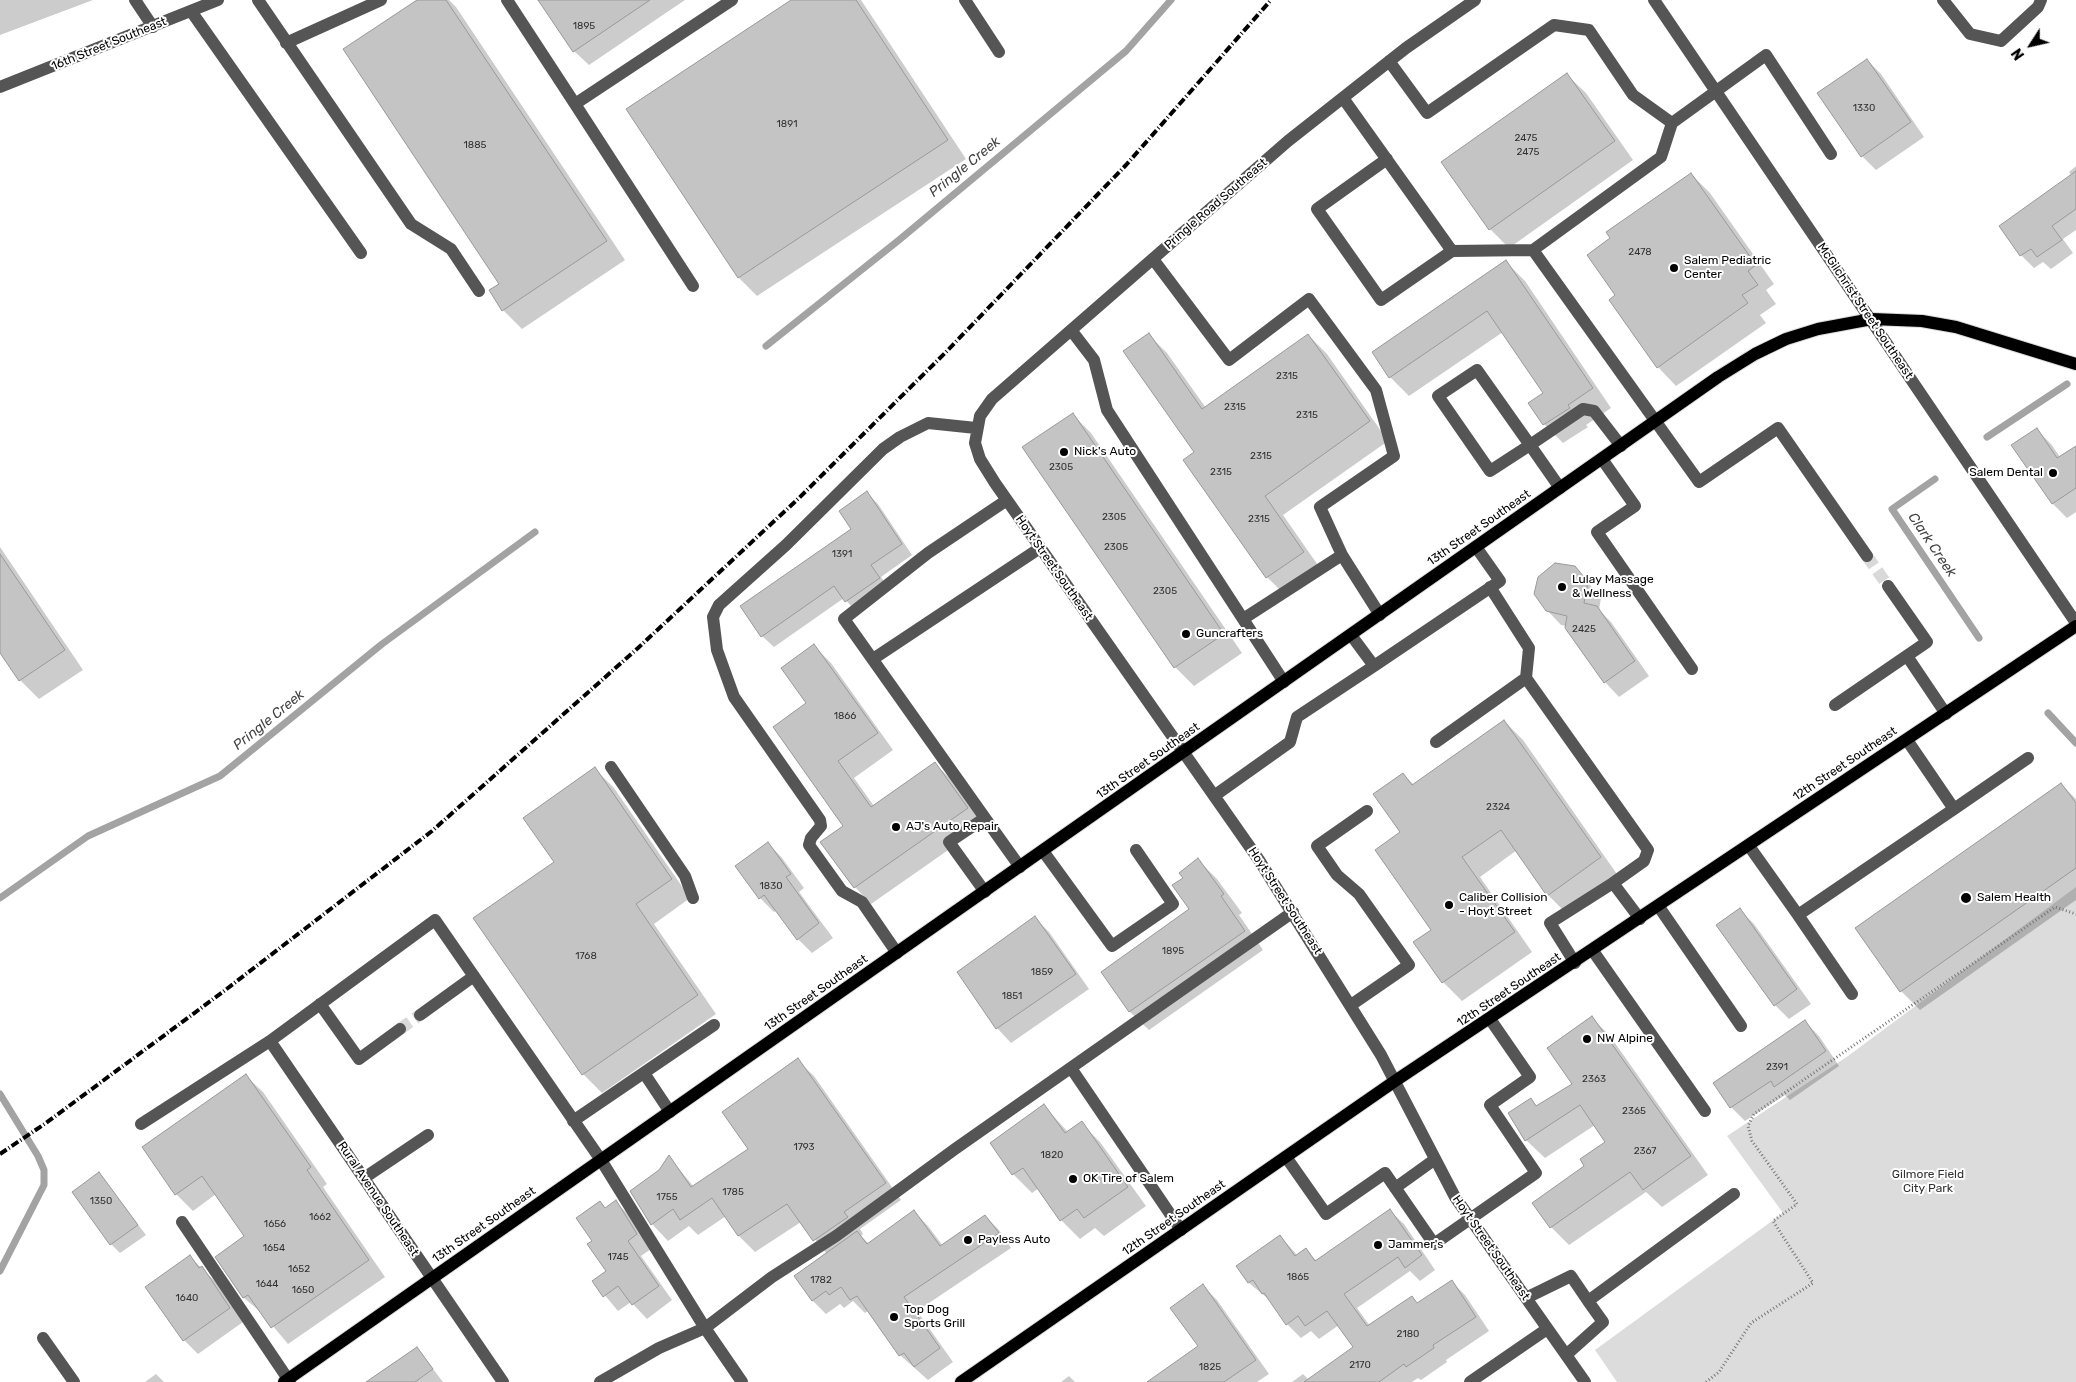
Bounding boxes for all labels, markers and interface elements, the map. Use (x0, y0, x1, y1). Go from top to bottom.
street label: 16th Street Southeast (49, 14, 169, 74)
house number: 1895 (573, 20, 595, 32)
north arrow (2006, 20, 2056, 70)
text: N (2008, 45, 2028, 63)
house number: 1330 (1853, 102, 1875, 114)
house number: 1891 (777, 118, 797, 130)
house number: 2475 (1515, 132, 1537, 144)
water label: Pringle Creek (926, 133, 1004, 201)
house number: 1885 (464, 139, 486, 151)
house number: 2475 (1517, 146, 1539, 158)
street label: Pringle Road Southeast (1162, 156, 1270, 252)
street label: McGilchrist Street Southeast (1814, 240, 1916, 382)
house number: 2478 (1628, 246, 1652, 258)
place label: Salem Pediatric Center (1684, 254, 1771, 282)
marker: Salem Pediatric Center (1668, 262, 1680, 274)
house number: 2315 (1276, 370, 1298, 382)
house number: 2315 (1224, 401, 1246, 413)
house number: 2315 (1296, 409, 1318, 421)
place label: Nick's Auto (1074, 445, 1136, 459)
marker: Nick's Auto (1058, 446, 1070, 458)
house number: 2315 (1250, 450, 1272, 462)
house number: 2305 (1049, 461, 1073, 473)
house number: 2315 (1210, 466, 1232, 478)
place label: Salem Dental (1969, 466, 2043, 480)
marker: Salem Dental (2047, 467, 2059, 479)
street label: 13th Street Southeast (1425, 487, 1533, 569)
water label: Clark Creek (1904, 509, 1960, 581)
house number: 2305 (1102, 511, 1126, 523)
street label: Hoyt Street Southeast (1012, 513, 1096, 623)
house number: 2315 (1248, 513, 1270, 525)
house number: 2305 (1104, 541, 1128, 553)
house number: 1391 (832, 548, 852, 560)
place label: Lulay Massage & Wellness (1572, 573, 1654, 601)
marker: Lulay Massage & Wellness (1556, 581, 1568, 593)
house number: 2305 (1153, 585, 1177, 597)
house number: 2425 (1572, 623, 1596, 635)
place label: Guncrafters (1196, 627, 1263, 641)
marker: Guncrafters (1180, 628, 1192, 640)
water label: Pringle Creek (230, 686, 308, 754)
house number: 1866 (834, 710, 856, 722)
street label: 13th Street Southeast (1094, 720, 1202, 802)
street label: 12th Street Southeast (1790, 724, 1900, 804)
house number: 2324 (1486, 801, 1510, 813)
place label: AJ's Auto Repair (906, 820, 998, 834)
marker: AJ's Auto Repair (890, 821, 902, 833)
street label: Hoyt Street Southeast (1245, 845, 1325, 957)
house number: 1830 (760, 880, 782, 892)
place label: Caliber Collision - Hoyt Street (1459, 891, 1548, 919)
marker: Salem Health (1959, 891, 1973, 905)
place label: Salem Health (1977, 891, 2051, 905)
marker: Caliber Collision - Hoyt Street (1443, 899, 1455, 911)
house number: 1895 (1162, 945, 1184, 957)
house number: 1768 (575, 950, 597, 962)
street label: 12th Street Southeast (1454, 950, 1564, 1030)
street label: 13th Street Southeast (762, 952, 870, 1034)
house number: 1859 (1031, 966, 1053, 978)
house number: 1851 (1002, 990, 1022, 1002)
place label: NW Alpine (1597, 1032, 1653, 1046)
marker: NW Alpine (1581, 1033, 1593, 1045)
house number: 2391 (1766, 1061, 1788, 1073)
house number: 2363 (1582, 1073, 1606, 1085)
house number: 2365 (1622, 1105, 1646, 1117)
street label: Rural Avenue Southeast (334, 1139, 422, 1259)
house number: 1793 (793, 1141, 815, 1153)
house number: 2367 (1634, 1145, 1656, 1157)
house number: 1820 (1041, 1149, 1063, 1161)
park label: Gilmore Field City Park (1892, 1168, 1964, 1196)
place label: OK Tire of Salem (1083, 1172, 1174, 1186)
marker: OK Tire of Salem (1067, 1173, 1079, 1185)
street label: 12th Street Southeast (1120, 1177, 1228, 1259)
street label: 13th Street Southeast (430, 1184, 538, 1266)
house number: 1785 (722, 1186, 744, 1198)
house number: 1755 (656, 1191, 678, 1203)
street label: Hoyt Street Southeast (1449, 1193, 1533, 1303)
house number: 1350 (90, 1195, 112, 1207)
house number: 1662 (309, 1211, 331, 1223)
house number: 1656 (264, 1218, 286, 1230)
place label: Payless Auto (978, 1233, 1050, 1247)
marker: Payless Auto (962, 1234, 974, 1246)
place label: Jammer's (1388, 1238, 1443, 1252)
marker: Jammer's (1372, 1239, 1384, 1251)
house number: 1654 (263, 1242, 285, 1254)
house number: 1745 (607, 1251, 629, 1263)
house number: 1652 (288, 1263, 310, 1275)
house number: 1865 (1287, 1271, 1309, 1283)
house number: 1782 (810, 1274, 832, 1286)
house number: 1644 (256, 1278, 278, 1290)
house number: 1650 (292, 1284, 314, 1296)
house number: 1640 (176, 1292, 198, 1304)
place label: Top Dog Sports Grill (904, 1303, 965, 1331)
marker: Top Dog Sports Grill (888, 1311, 900, 1323)
house number: 2180 (1397, 1328, 1419, 1340)
house number: 2170 (1349, 1359, 1371, 1371)
house number: 1825 (1199, 1361, 1221, 1373)

